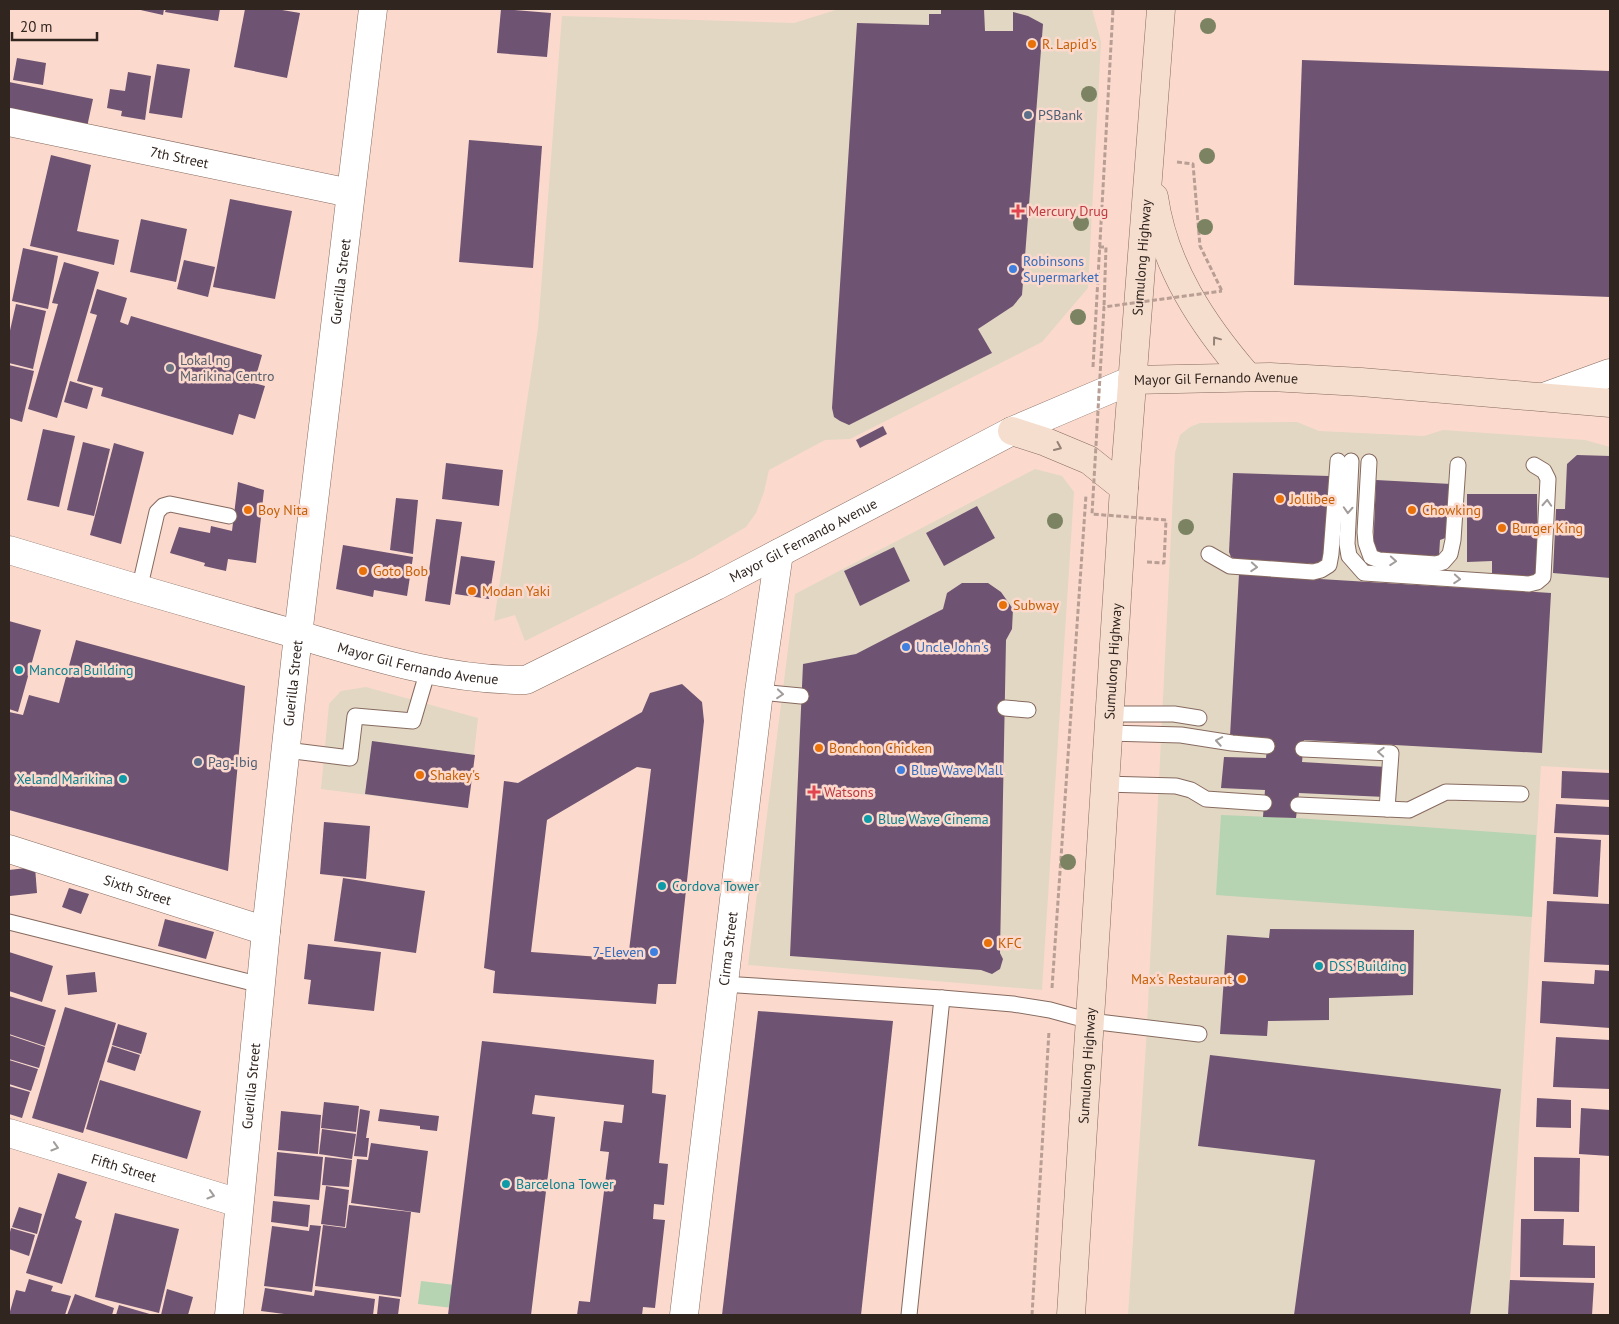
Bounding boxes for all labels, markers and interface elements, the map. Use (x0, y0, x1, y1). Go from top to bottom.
scale bar (12, 10, 98, 42)
text: 20 m (20, 17, 53, 36)
place label: R. Lapid's (1042, 35, 1097, 53)
marker: R. Lapid's (1026, 38, 1038, 50)
place label: PSBank (1038, 106, 1083, 124)
marker: PSBank (1022, 109, 1034, 121)
street label: 7th Street (149, 143, 210, 172)
street label: Sumulong Highway (1128, 198, 1155, 316)
place label: Mercury Drug (1028, 202, 1108, 220)
marker: Mercury Drug (1012, 205, 1024, 217)
street label: Guerilla Street (326, 237, 354, 326)
place label: Robinsons Supermarket (1023, 252, 1099, 286)
marker: Robinsons Supermarket (1007, 263, 1019, 275)
one-way arrow (1214, 337, 1222, 346)
place label: Lokal ng Marikina Centro (180, 351, 275, 385)
marker: Lokal ng Marikina Centro (164, 362, 176, 374)
street label: Mayor Gil Fernando Avenue (1134, 368, 1299, 389)
one-way arrow (1053, 440, 1062, 451)
place label: Jollibee (1289, 490, 1335, 508)
marker: Jollibee (1274, 493, 1286, 505)
street label: Mayor Gil Fernando Avenue (726, 494, 880, 586)
one-way arrow (1542, 499, 1552, 506)
place label: Boy Nita (258, 501, 308, 519)
place label: Chowking (1422, 501, 1481, 519)
marker: Boy Nita (242, 504, 254, 516)
marker: Chowking (1406, 504, 1418, 516)
one-way arrow (1343, 506, 1354, 514)
place label: Burger King (1512, 519, 1583, 537)
marker: Burger King (1496, 522, 1508, 534)
one-way arrow (1389, 555, 1397, 566)
place label: Goto Bob (373, 562, 428, 580)
one-way arrow (1251, 562, 1259, 573)
marker: Goto Bob (357, 565, 369, 577)
one-way arrow (1453, 574, 1461, 585)
place label: Modan Yaki (482, 582, 550, 600)
marker: Modan Yaki (466, 585, 478, 597)
place label: Subway (1013, 596, 1060, 614)
marker: Subway (997, 599, 1009, 611)
street label: Sumulong Highway (1100, 602, 1126, 720)
street label: Mayor Gil Fernando Avenue (335, 638, 499, 688)
place label: Uncle John's (916, 638, 989, 656)
street label: Guerilla Street (279, 639, 306, 727)
marker: Uncle John's (900, 641, 912, 653)
place label: Mancora Building (29, 661, 134, 679)
marker: Mancora Building (13, 664, 25, 676)
one-way arrow (777, 688, 785, 699)
one-way arrow (1214, 737, 1223, 747)
place label: Bonchon Chicken (829, 739, 932, 757)
marker: Bonchon Chicken (813, 742, 825, 754)
one-way arrow (1377, 747, 1385, 758)
place label: Pag-Ibig (208, 753, 258, 771)
marker: Pag-Ibig (192, 756, 204, 768)
place label: Blue Wave Mall (911, 761, 1003, 779)
marker: Blue Wave Mall (895, 764, 907, 776)
place label: Shakey's (430, 766, 480, 784)
marker: Shakey's (414, 769, 426, 781)
place label: Xeland Marikina (16, 770, 113, 788)
marker: Xeland Marikina (117, 773, 129, 785)
place label: Watsons (824, 783, 874, 801)
marker: Watsons (808, 786, 820, 798)
place label: Blue Wave Cinema (878, 810, 989, 828)
marker: Blue Wave Cinema (862, 813, 874, 825)
street label: Sixth Street (101, 871, 174, 909)
place label: Cordova Tower (672, 877, 759, 895)
marker: Cordova Tower (656, 880, 668, 892)
street label: Cirma Street (715, 910, 742, 987)
place label: KFC (998, 934, 1022, 952)
marker: KFC (982, 937, 994, 949)
place label: 7-Eleven (592, 943, 644, 961)
marker: 7-Eleven (648, 946, 660, 958)
place label: DSS Building (1329, 957, 1407, 975)
marker: DSS Building (1313, 960, 1325, 972)
place label: Max's Restaurant (1131, 970, 1232, 988)
marker: Max's Restaurant (1236, 973, 1248, 985)
street label: Sumulong Highway (1074, 1006, 1100, 1124)
street label: Guerilla Street (238, 1042, 264, 1130)
one-way arrow (51, 1142, 59, 1152)
street label: Fifth Street (89, 1150, 159, 1186)
place label: Barcelona Tower (516, 1175, 614, 1193)
marker: Barcelona Tower (500, 1178, 512, 1190)
one-way arrow (206, 1189, 214, 1199)

